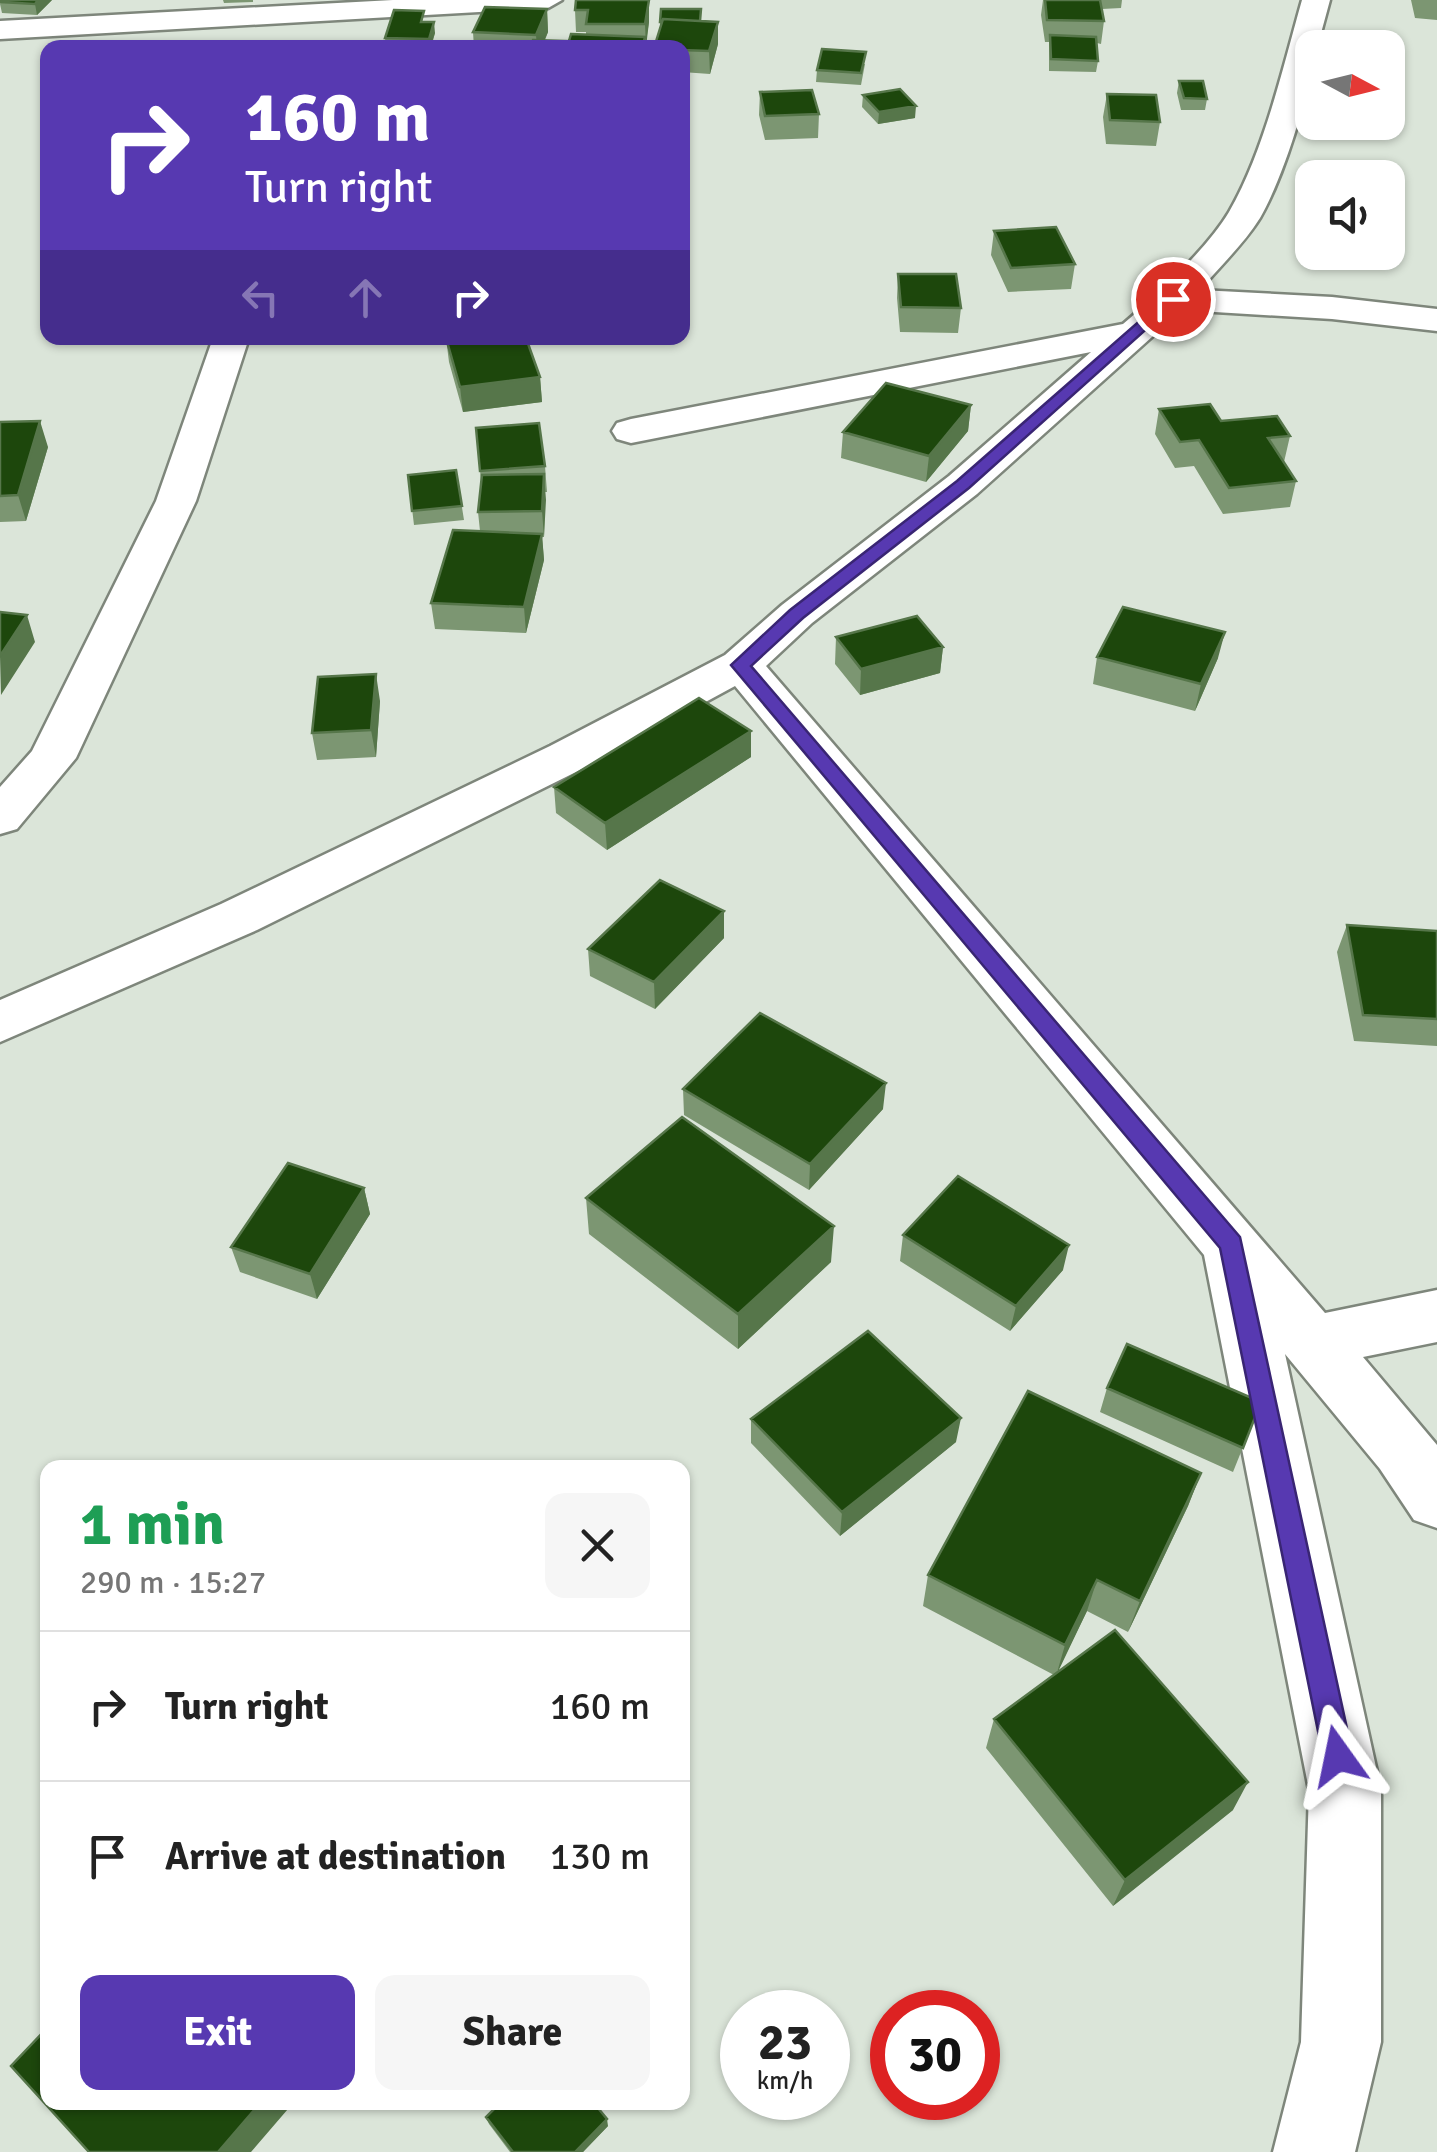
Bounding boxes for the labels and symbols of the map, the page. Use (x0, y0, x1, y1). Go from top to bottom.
north arrow (1295, 30, 1405, 140)
pin (1131, 257, 1216, 342)
position arrow (1286, 1704, 1390, 1808)
speed limit sign: 30 (870, 1990, 1000, 2120)

